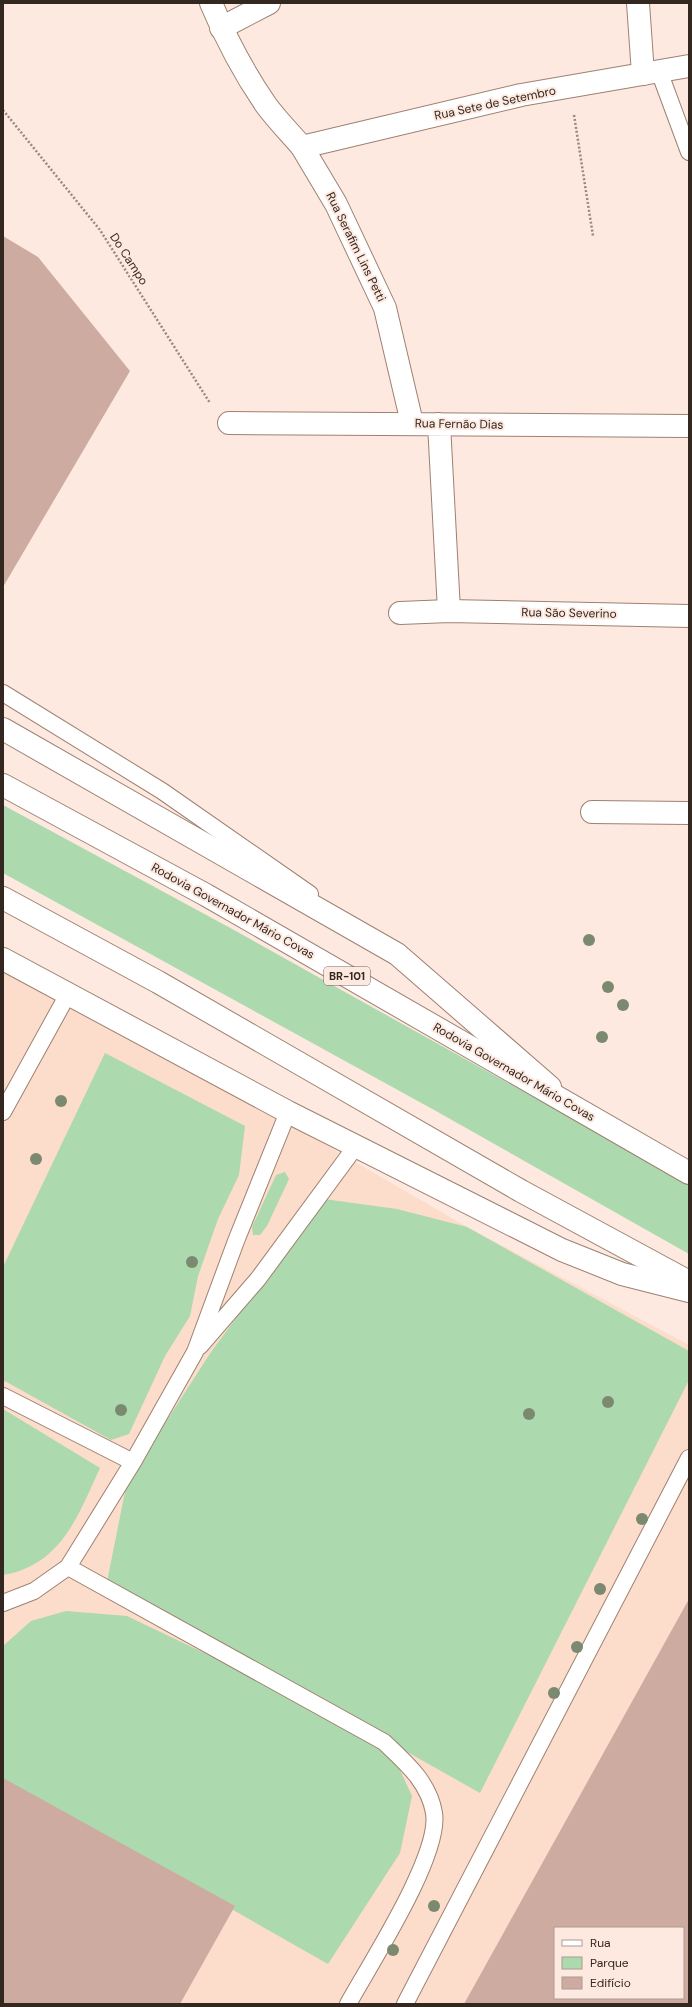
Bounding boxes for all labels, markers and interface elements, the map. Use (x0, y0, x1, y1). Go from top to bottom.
street label: Rua Sete de Setembro (433, 82, 557, 124)
street label: Rua Serafim Lins Petti (323, 190, 390, 305)
street label: Do Campo (106, 230, 152, 288)
street label: Rua Fernão Dias (415, 415, 503, 433)
street label: Rua São Severino (521, 604, 617, 622)
street label: Rodovia Governador Mário Covas (149, 859, 317, 963)
road number: BR-101 (324, 967, 370, 985)
street label: Rodovia Governador Mário Covas (430, 1019, 598, 1125)
legend (554, 1927, 684, 1999)
text: Rua (590, 1935, 611, 1951)
text: Parque (590, 1955, 629, 1971)
text: Edifício (590, 1975, 631, 1991)

